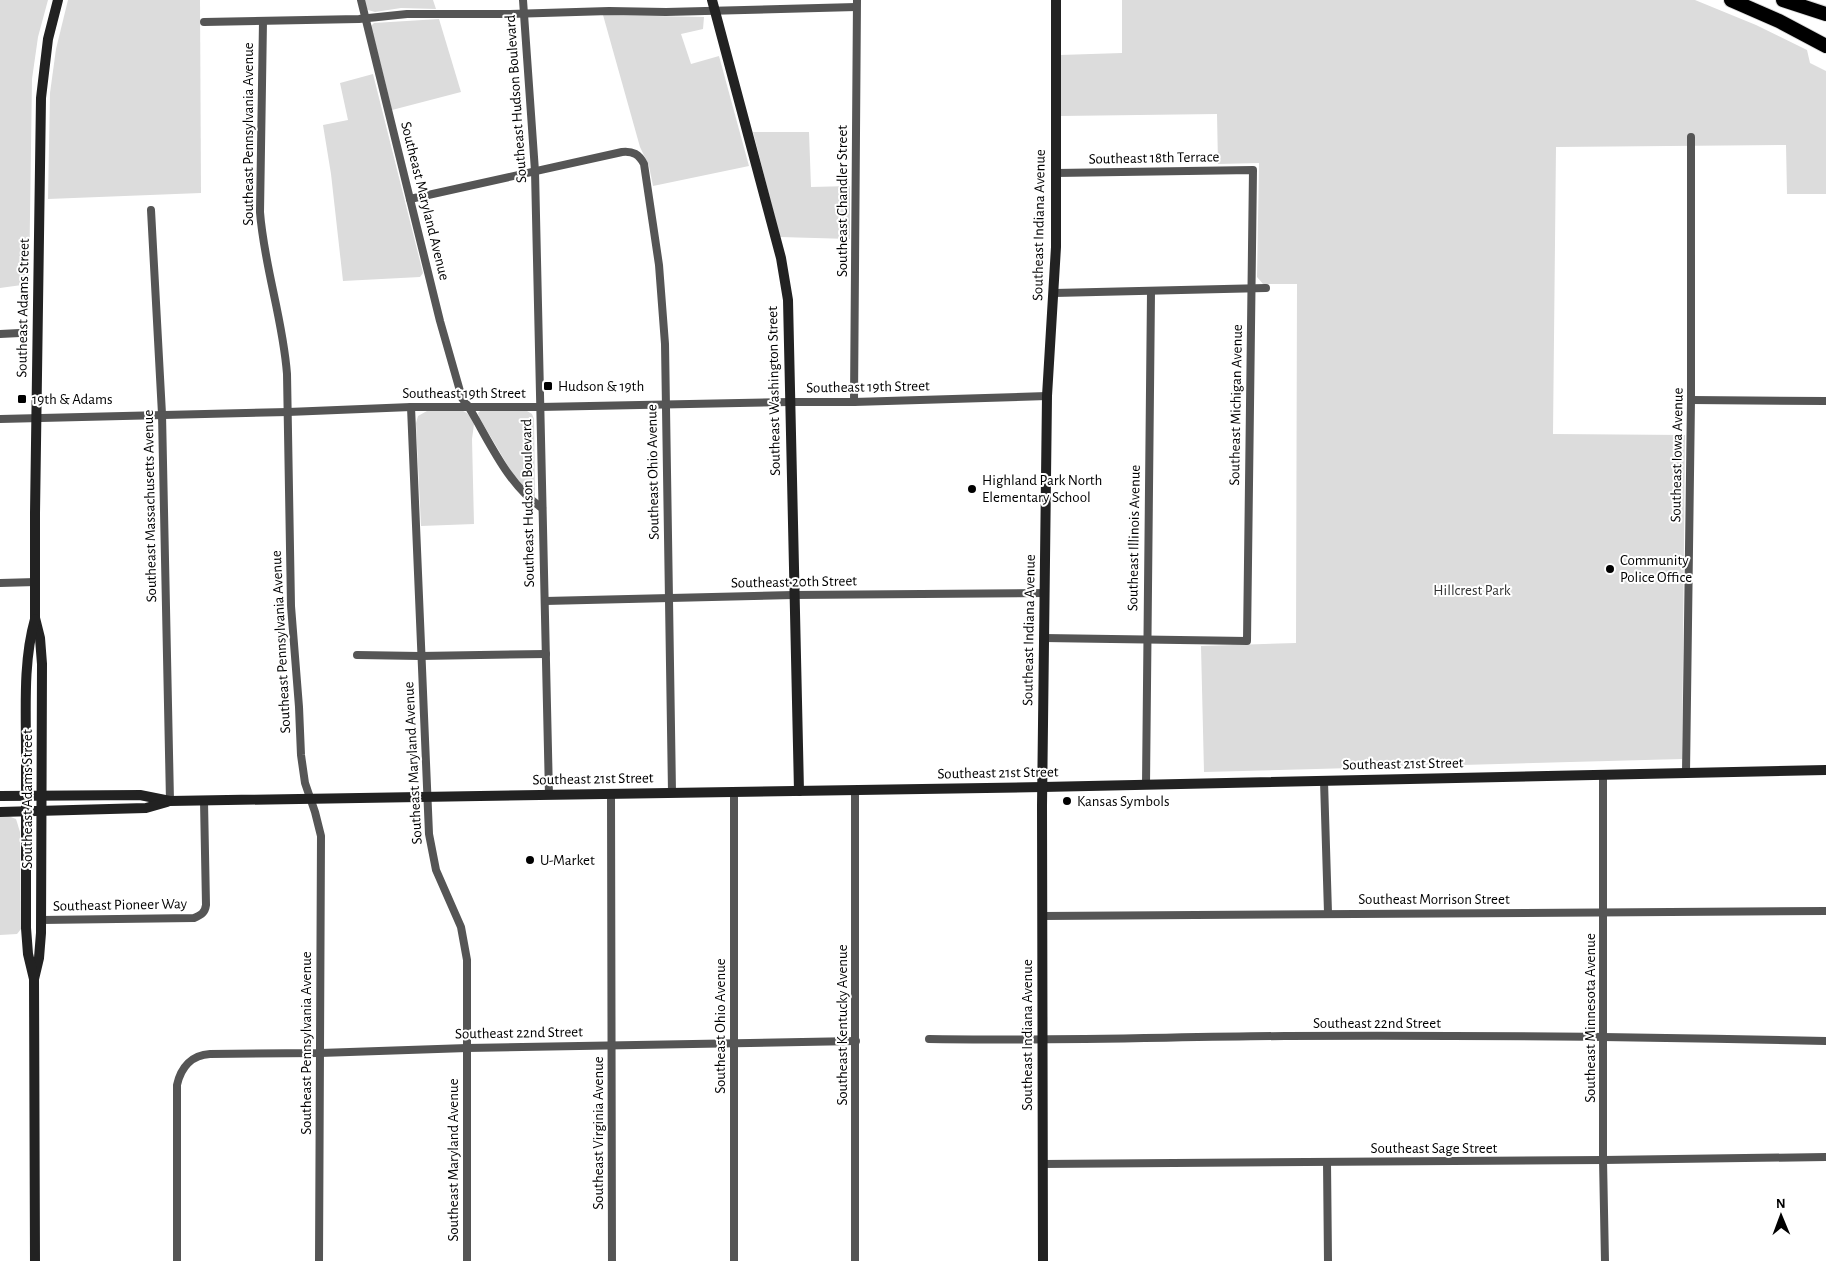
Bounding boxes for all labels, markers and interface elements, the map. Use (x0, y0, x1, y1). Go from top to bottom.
street label: Southeast Hudson Boulevard (503, 14, 529, 184)
street label: Southeast Pennsylvania Avenue (241, 42, 256, 226)
street label: Southeast Maryland Avenue (398, 120, 452, 282)
street label: Southeast Chandler Street (835, 125, 850, 277)
street label: Southeast Indiana Avenue (1030, 149, 1048, 301)
street label: Southeast 18th Terrace (1088, 149, 1220, 167)
street label: Southeast Adams Street (14, 238, 32, 378)
street label: Southeast Washington Street (765, 306, 783, 476)
street label: Southeast Michigan Avenue (1227, 324, 1245, 486)
street label: Southeast 19th Street (806, 378, 930, 396)
place label: Hudson & 19th (558, 379, 644, 394)
marker: Hudson & 19th (542, 380, 554, 392)
street label: Southeast 19th Street (402, 386, 526, 401)
street label: Southeast Iowa Avenue (1668, 387, 1686, 523)
place label: 19th & Adams (32, 392, 113, 407)
marker: 19th & Adams (16, 393, 28, 405)
street label: Southeast Ohio Avenue (644, 404, 662, 540)
street label: Southeast Massachusetts Avenue (141, 409, 159, 602)
street label: Southeast Hudson Boulevard (519, 418, 537, 587)
street label: Southeast Illinois Avenue (1125, 465, 1143, 611)
place label: Highland Park North Elementary School (982, 473, 1102, 505)
marker: Highland Park North Elementary School (966, 483, 978, 495)
street label: Southeast Pennsylvania Avenue (269, 550, 293, 734)
place label: Community Police Office (1620, 553, 1692, 585)
street label: Southeast Indiana Avenue (1020, 554, 1038, 706)
marker: Community Police Office (1604, 563, 1616, 575)
street label: Southeast 20th Street (731, 573, 857, 591)
park label: Hillcrest Park (1433, 583, 1511, 598)
street label: Southeast Maryland Avenue (401, 681, 425, 845)
street label: Southeast Adams Street (20, 729, 35, 869)
street label: Southeast 21st Street (1342, 755, 1464, 773)
street label: Southeast 21st Street (937, 764, 1059, 782)
street label: Southeast 21st Street (532, 770, 654, 788)
place label: Kansas Symbols (1077, 794, 1170, 809)
marker: Kansas Symbols (1061, 795, 1073, 807)
place label: U-Market (540, 853, 595, 868)
marker: U-Market (524, 854, 536, 866)
street label: Southeast Morrison Street (1358, 892, 1510, 907)
street label: Southeast Pioneer Way (53, 896, 188, 914)
street label: Southeast Minnesota Avenue (1583, 933, 1598, 1103)
street label: Southeast Kentucky Avenue (835, 944, 850, 1106)
street label: Southeast Pennsylvania Avenue (299, 951, 314, 1135)
street label: Southeast Ohio Avenue (713, 958, 728, 1094)
street label: Southeast Indiana Avenue (1020, 959, 1035, 1111)
street label: Southeast 22nd Street (1313, 1016, 1441, 1031)
street label: Southeast 22nd Street (455, 1024, 583, 1042)
street label: Southeast Virginia Avenue (591, 1056, 606, 1210)
street label: Southeast Maryland Avenue (446, 1078, 461, 1242)
street label: Southeast Sage Street (1371, 1141, 1498, 1156)
north arrow (1756, 1191, 1806, 1241)
text: N (1776, 1197, 1786, 1211)

